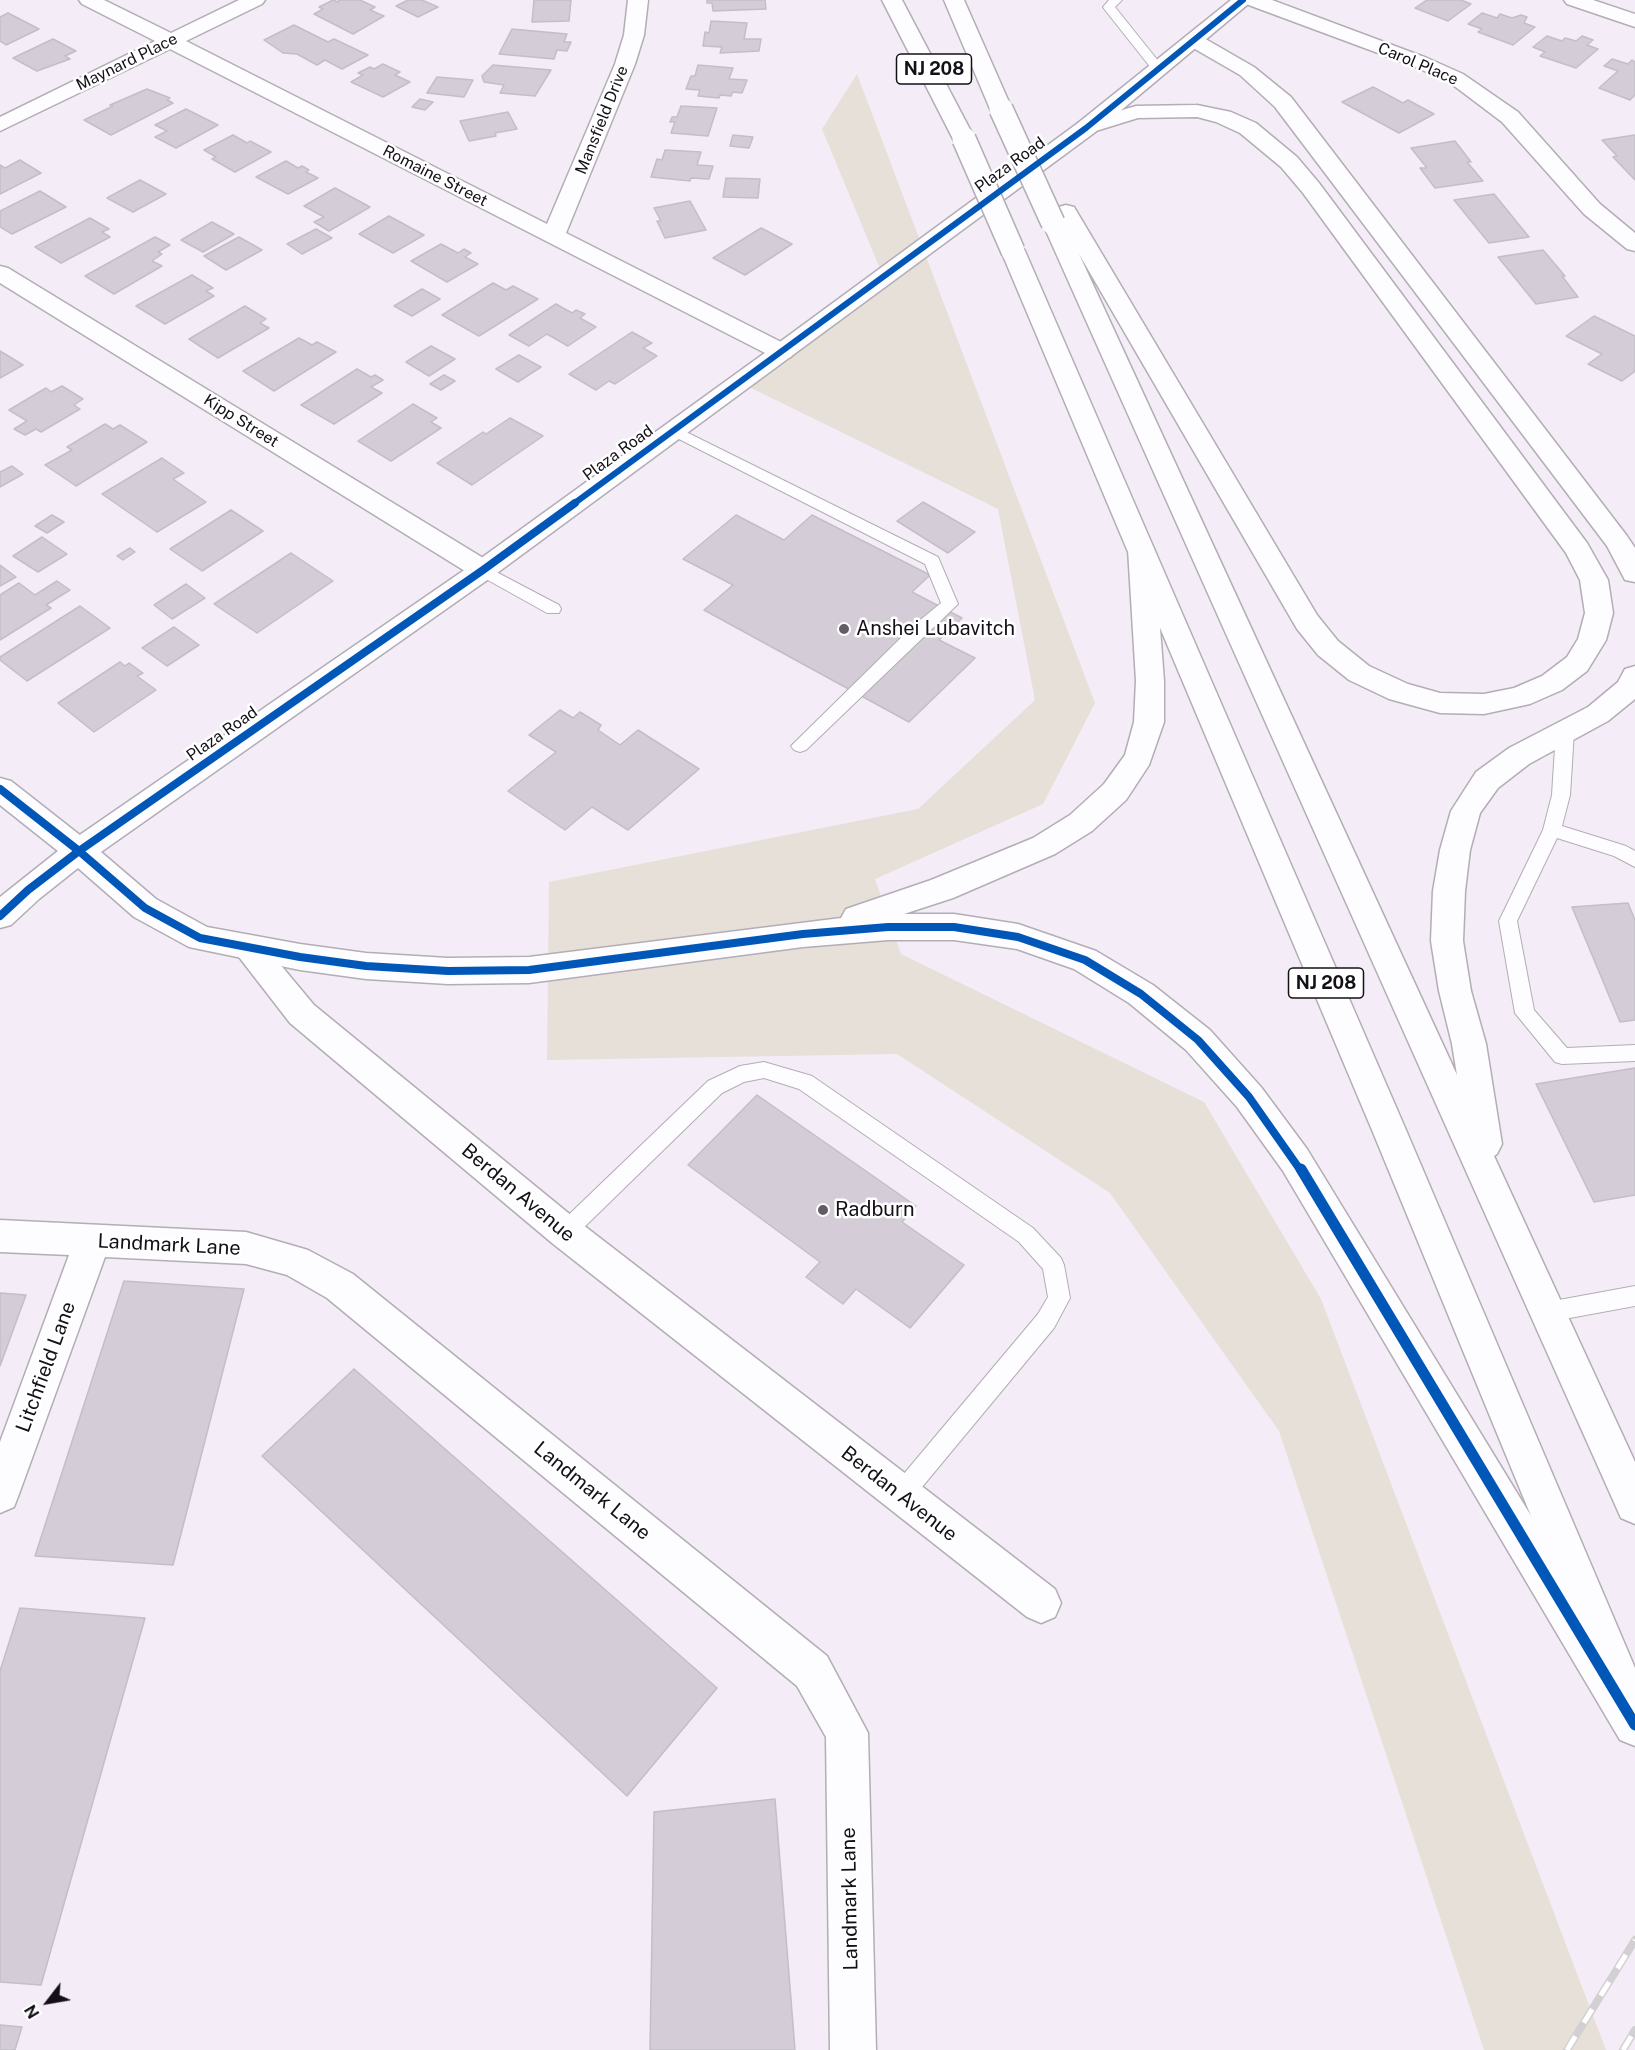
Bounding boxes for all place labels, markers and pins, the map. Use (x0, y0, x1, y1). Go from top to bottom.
place label: Anshei Lubavitch (856, 617, 1015, 641)
marker: Anshei Lubavitch (837, 622, 851, 636)
place label: Radburn (835, 1198, 914, 1222)
marker: Radburn (816, 1203, 830, 1217)

